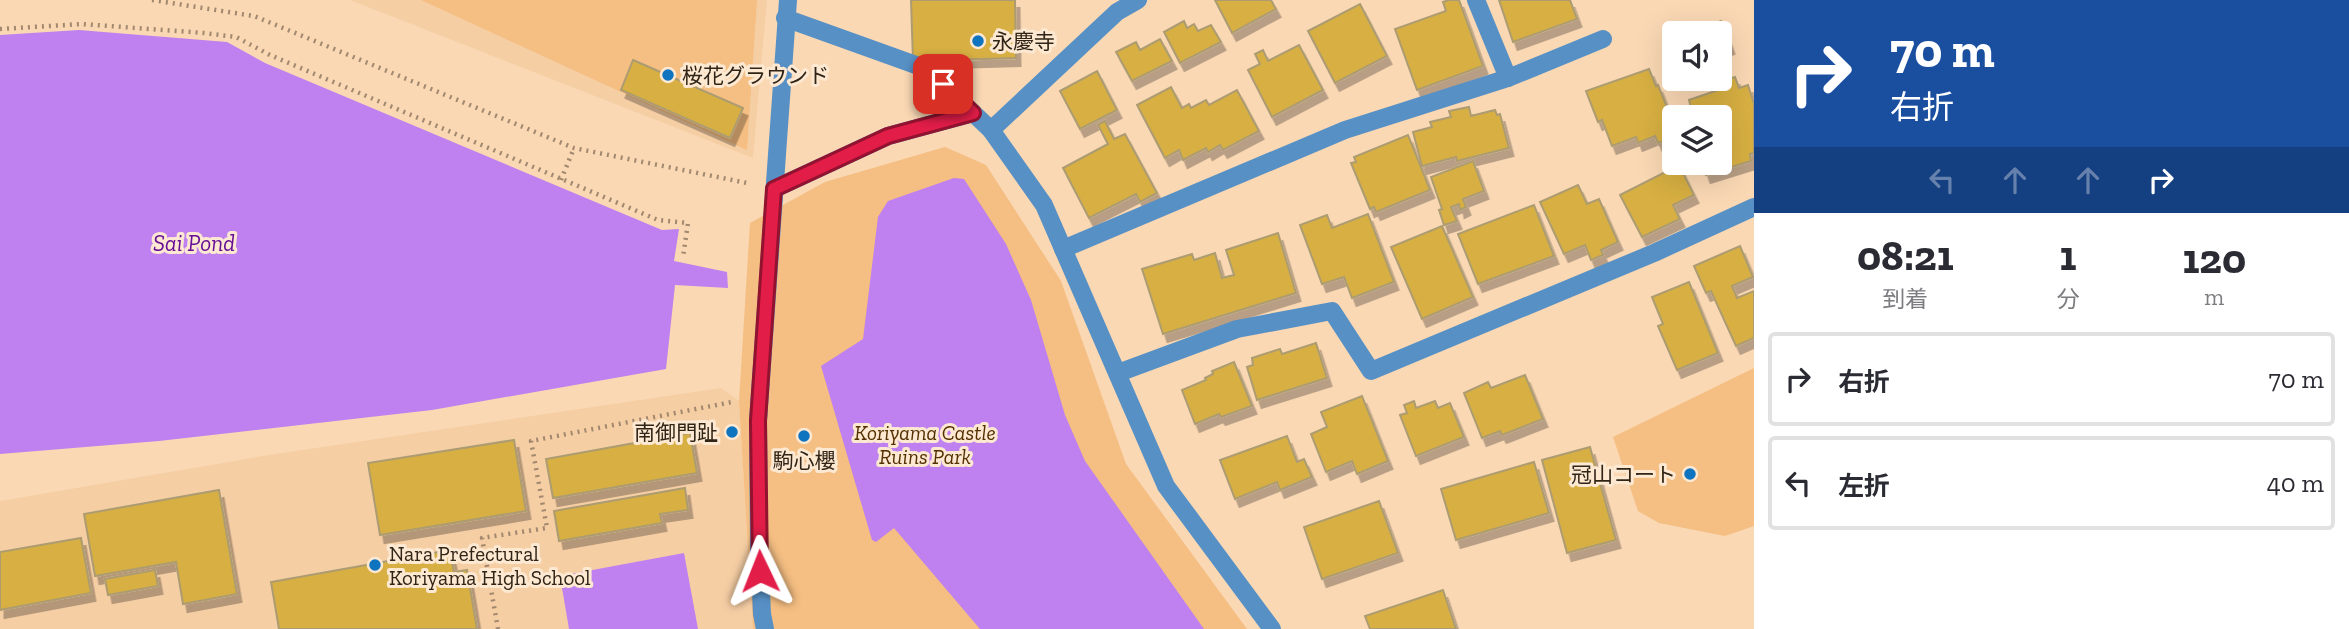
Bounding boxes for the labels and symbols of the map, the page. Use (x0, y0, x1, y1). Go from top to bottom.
place label: 永慶寺 (992, 29, 1055, 54)
marker: 永慶寺 (970, 33, 986, 49)
pin (913, 54, 973, 114)
place label: 桜花グラウンド (682, 63, 829, 88)
marker: 桜花グラウンド (660, 67, 676, 83)
water label: Sai Pond (153, 229, 235, 257)
place label: 南御門趾 (634, 420, 718, 445)
park label: Koriyama Castle Ruins Park (854, 420, 996, 469)
marker: 南御門趾 (724, 424, 740, 440)
marker: 駒心櫻 (796, 428, 812, 444)
place label: 駒心櫻 (773, 448, 836, 473)
place label: 冠山コート (1571, 462, 1676, 487)
marker: 冠山コート (1682, 466, 1698, 482)
position arrow (723, 534, 797, 608)
place label: Nara Prefectural Koriyama High School (389, 541, 591, 590)
marker: Nara Prefectural Koriyama High School (367, 557, 383, 573)

